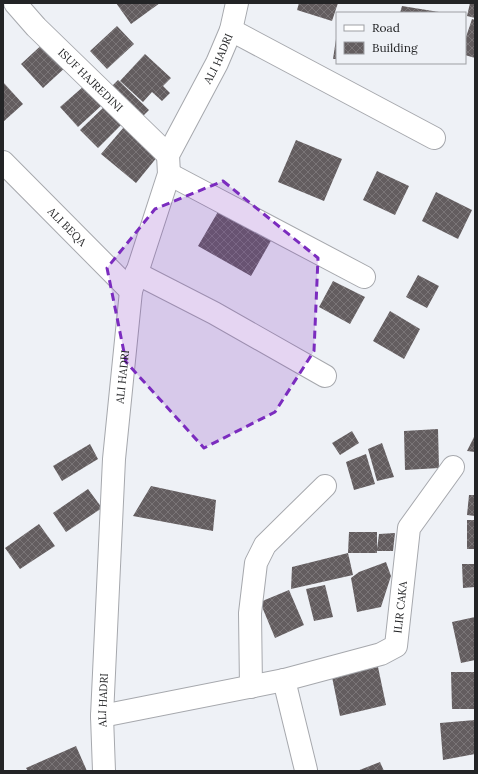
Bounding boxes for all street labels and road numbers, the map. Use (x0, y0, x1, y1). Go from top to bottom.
street label: ALI HADRI (200, 31, 236, 87)
street label: ISUF HAJREDINI (55, 45, 126, 115)
street label: ALI BEQA (44, 204, 90, 250)
street label: ALI HADRI (113, 349, 132, 405)
street label: ILIR CAKA (390, 579, 410, 634)
street label: ALI HADRI (95, 672, 111, 728)

